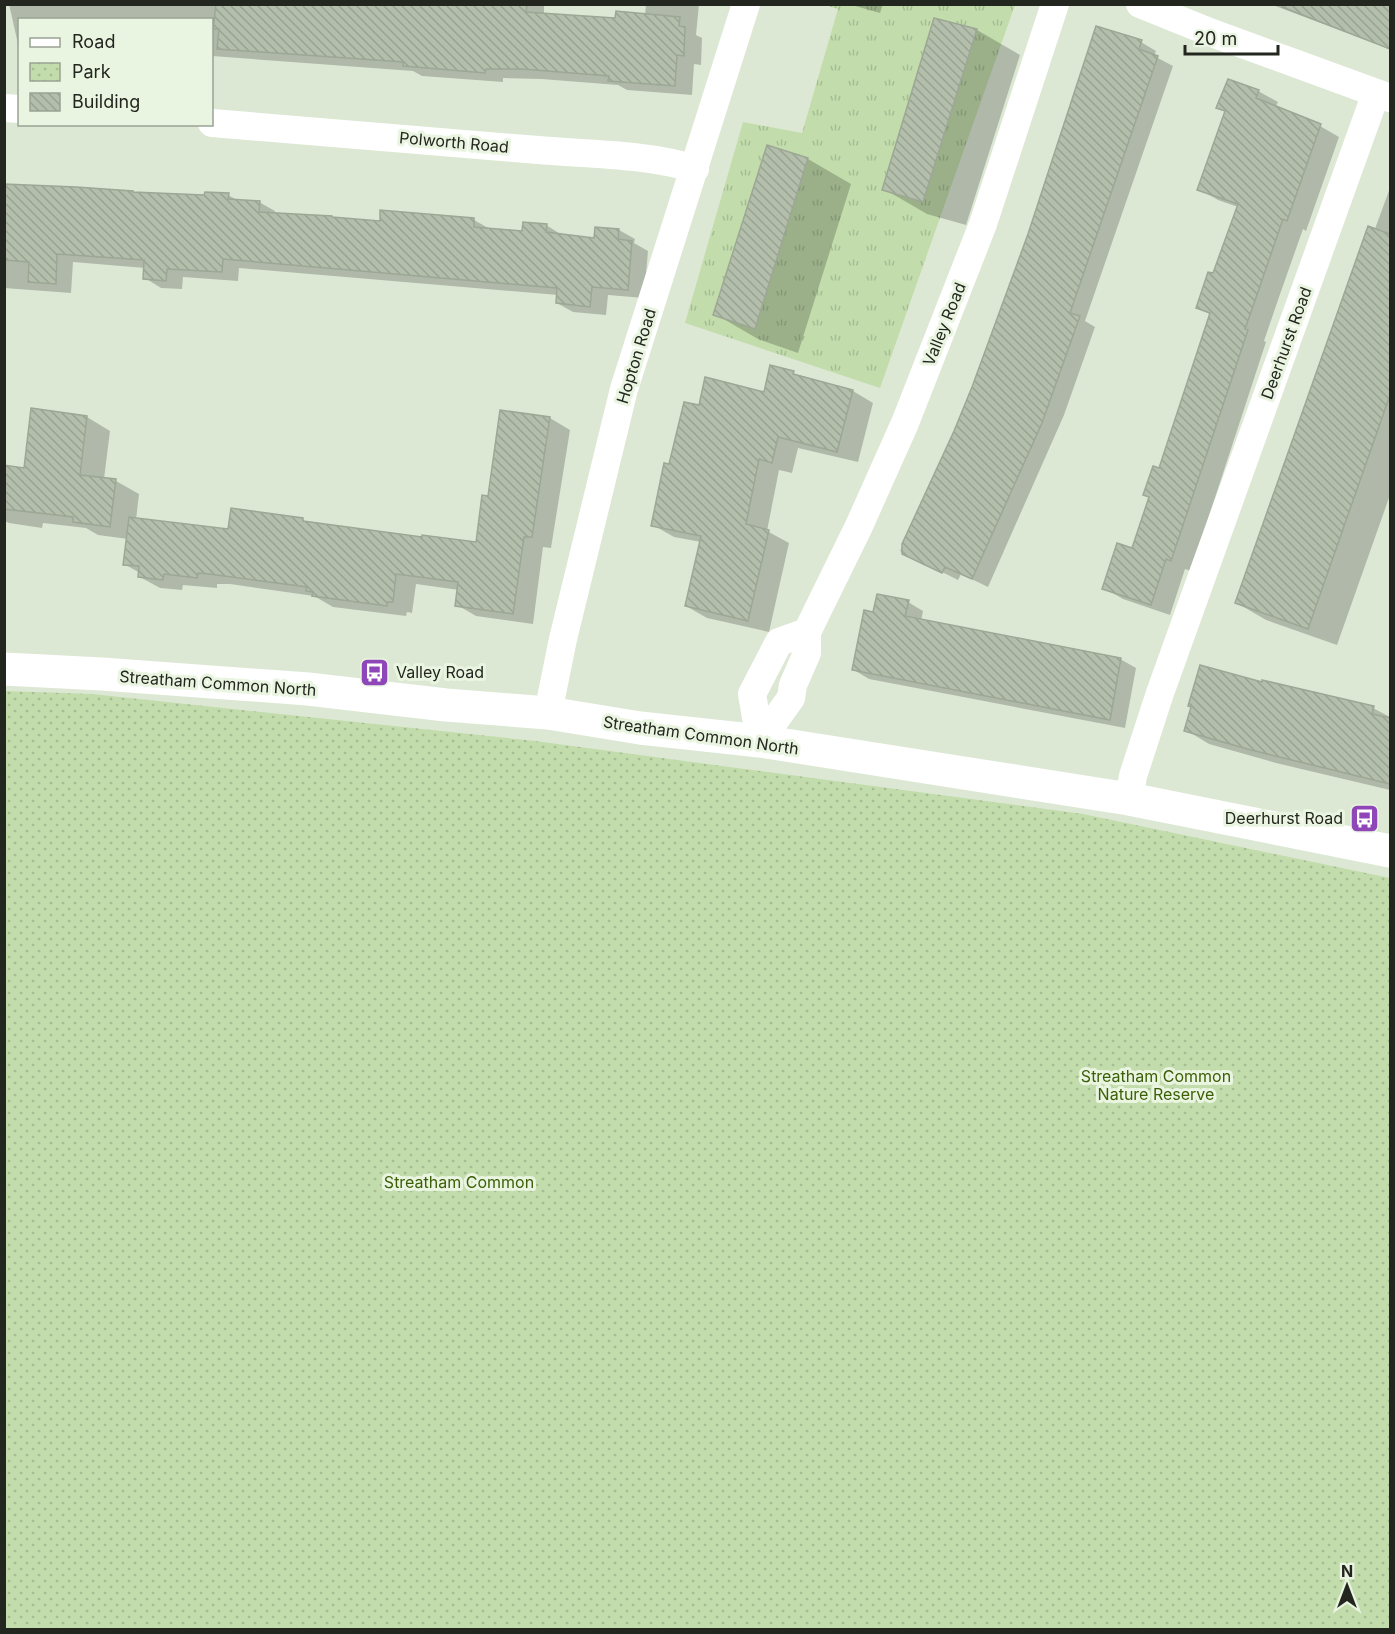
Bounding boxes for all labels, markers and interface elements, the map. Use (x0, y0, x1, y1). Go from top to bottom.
legend (18, 18, 213, 126)
scale bar (1185, 18, 1278, 56)
text: 20 m (1194, 28, 1237, 49)
text: Road (72, 31, 115, 52)
text: Park (72, 61, 111, 82)
text: Building (72, 91, 140, 112)
street label: Polworth Road (398, 127, 510, 157)
street label: Valley Road (918, 279, 970, 369)
street label: Deerhurst Road (1256, 284, 1316, 402)
street label: Hopton Road (612, 306, 660, 406)
bus stop icon: Valley Road (359, 656, 391, 688)
place label: Valley Road (396, 662, 484, 682)
street label: Streatham Common North (119, 666, 317, 700)
street label: Streatham Common North (602, 711, 800, 759)
bus stop icon: Deerhurst Road (1348, 802, 1380, 834)
place label: Deerhurst Road (1225, 808, 1343, 828)
park label: Streatham Common Nature Reserve (1081, 1066, 1231, 1104)
park label: Streatham Common (384, 1172, 534, 1192)
north arrow (1317, 1556, 1377, 1616)
text: N (1341, 1561, 1353, 1581)

